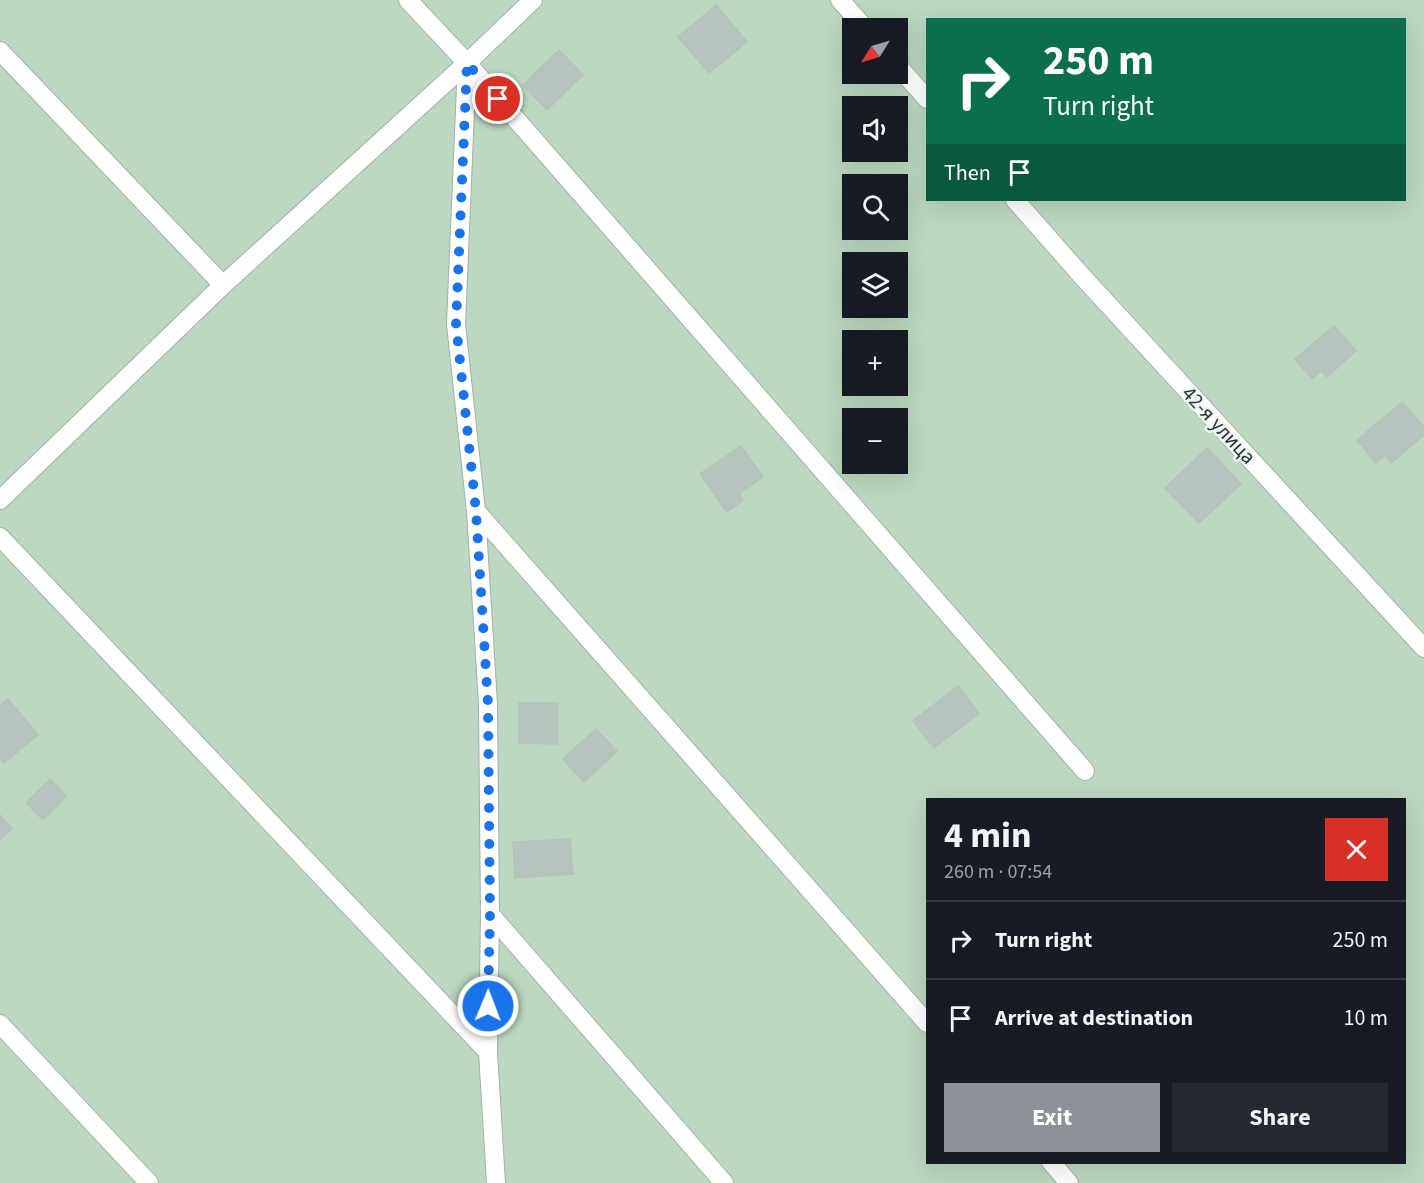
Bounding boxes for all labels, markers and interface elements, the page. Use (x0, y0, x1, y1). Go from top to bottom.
north arrow (842, 18, 908, 84)
map controls (842, 18, 908, 474)
text: 250 m (1043, 31, 1154, 91)
icon: right (944, 42, 1022, 120)
pin (472, 73, 523, 124)
icon: arrive (481, 82, 514, 115)
text: Turn right (1043, 87, 1154, 126)
button: sound (842, 96, 908, 162)
icon: arrive (1003, 156, 1036, 189)
text: Then (944, 157, 991, 189)
button: search (842, 174, 908, 240)
button: layers (842, 252, 908, 318)
button: + (842, 330, 908, 396)
street label: 42-я улица (1175, 379, 1263, 471)
button: − (842, 408, 908, 474)
text: 4 min (944, 810, 1032, 861)
button: close (1325, 818, 1388, 881)
text: 260 m · 07:54 (944, 858, 1052, 886)
icon: right (944, 924, 977, 957)
text: Turn right (995, 924, 1092, 956)
text: 250 m (1333, 924, 1388, 956)
position arrow (456, 974, 520, 1038)
icon: arrive (944, 1002, 977, 1035)
text: Arrive at destination (995, 1002, 1193, 1034)
text: 10 m (1343, 1002, 1388, 1034)
button: Exit (944, 1083, 1160, 1152)
button: Share (1172, 1083, 1388, 1152)

